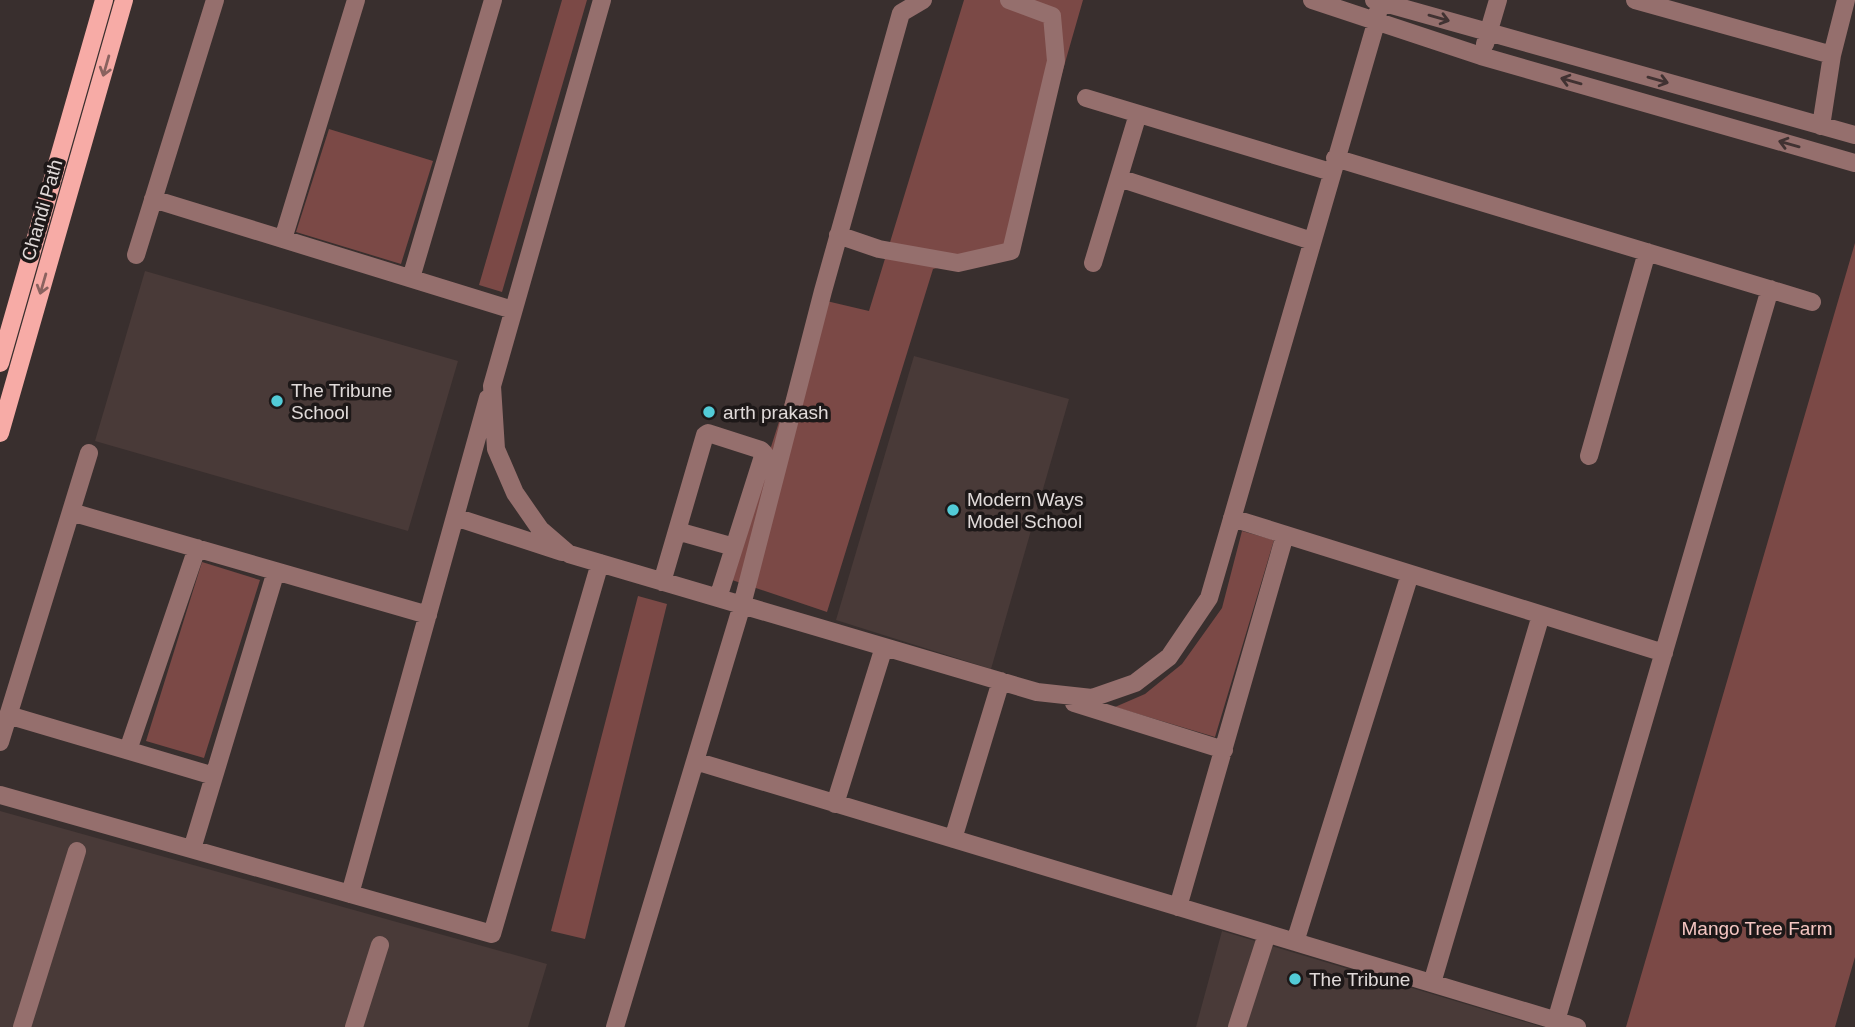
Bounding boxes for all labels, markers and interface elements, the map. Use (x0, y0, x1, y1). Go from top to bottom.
one-way arrow (1428, 13, 1450, 26)
one-way arrow (98, 54, 111, 76)
one-way arrow (1560, 74, 1582, 87)
one-way arrow (1647, 74, 1669, 87)
one-way arrow (1779, 136, 1801, 149)
street label: Chandi Path (17, 157, 67, 263)
one-way arrow (35, 273, 48, 295)
place label: The Tribune School (291, 380, 392, 423)
marker: The Tribune School (269, 393, 285, 409)
place label: arth prakash (723, 402, 829, 423)
marker: arth prakash (701, 404, 717, 420)
place label: Modern Ways Model School (967, 489, 1084, 532)
marker: Modern Ways Model School (945, 502, 961, 518)
park label: Mango Tree Farm (1682, 918, 1833, 939)
place label: The Tribune (1309, 969, 1410, 990)
marker: The Tribune (1287, 971, 1303, 987)

